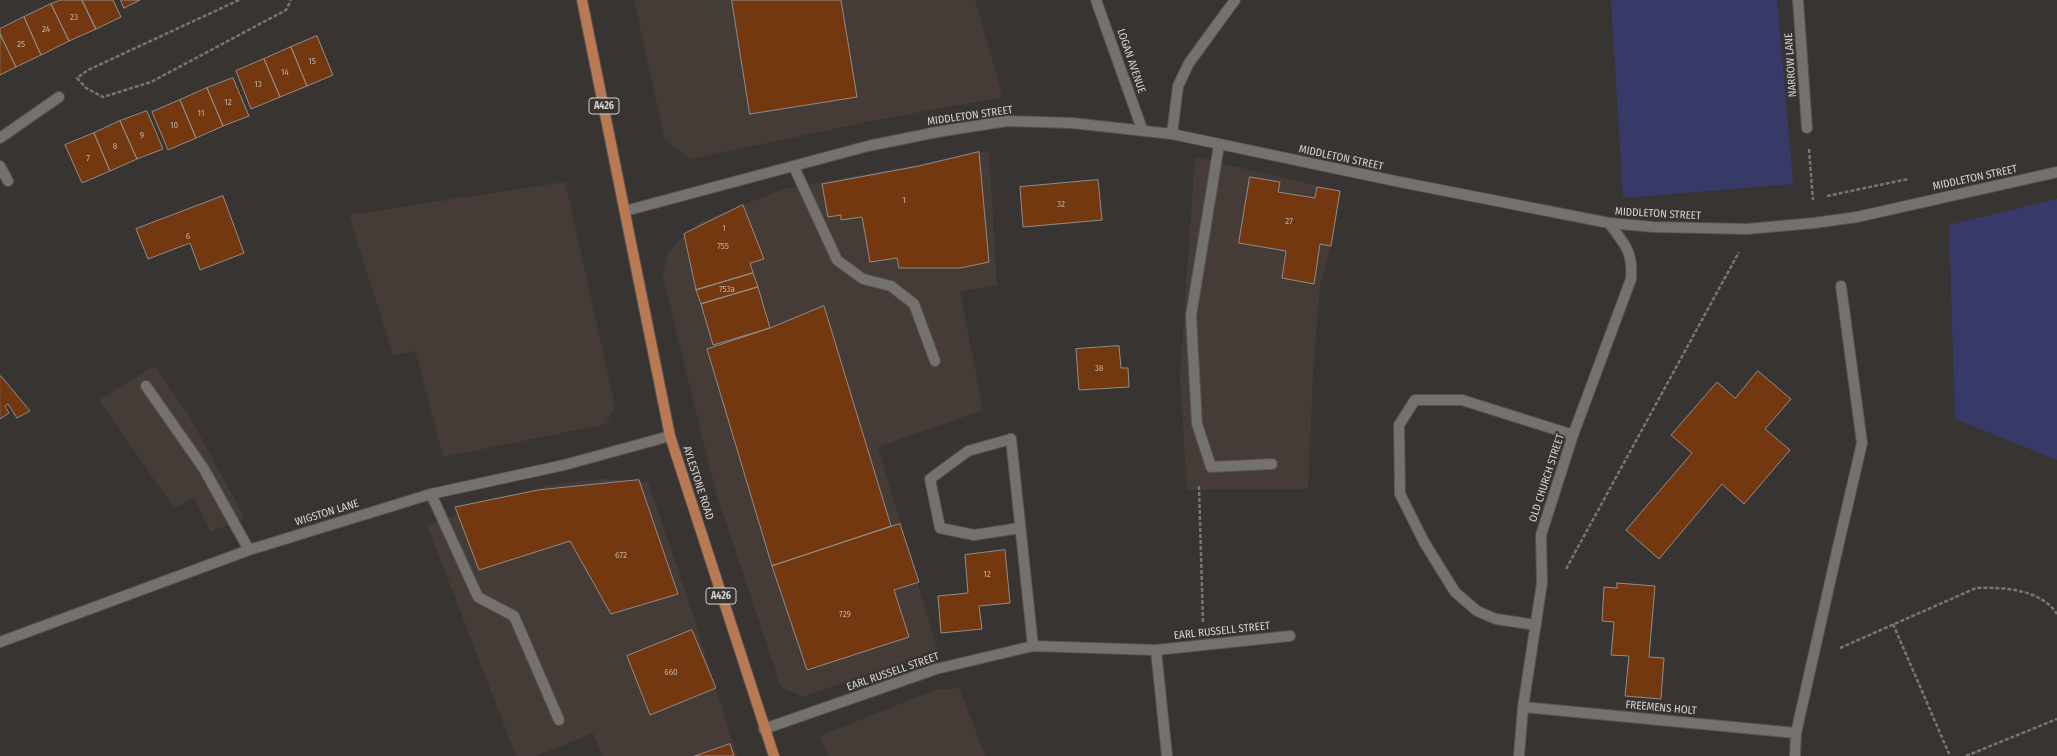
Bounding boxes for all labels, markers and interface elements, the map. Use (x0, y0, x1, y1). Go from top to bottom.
house number: 23 (70, 12, 78, 22)
house number: 24 (42, 24, 50, 34)
street label: LOGAN AVENUE (1114, 27, 1148, 95)
street label: NARROW LANE (1782, 32, 1800, 98)
house number: 25 (17, 39, 25, 49)
house number: 15 (308, 56, 316, 66)
house number: 14 (281, 67, 289, 77)
house number: 13 (254, 79, 262, 89)
house number: 12 (224, 97, 232, 107)
road number: A426 (589, 98, 619, 114)
street label: MIDDLETON STREET (926, 103, 1014, 129)
house number: 11 (198, 108, 204, 118)
house number: 10 (170, 120, 178, 130)
house number: 9 (140, 130, 144, 140)
house number: 8 (113, 141, 117, 151)
street label: MIDDLETON STREET (1298, 143, 1384, 173)
house number: 7 (86, 153, 90, 163)
street label: MIDDLETON STREET (1932, 163, 2018, 193)
house number: 1 (902, 195, 906, 205)
house number: 32 (1057, 199, 1065, 209)
street label: MIDDLETON STREET (1615, 205, 1701, 223)
house number: 27 (1285, 216, 1293, 226)
house number: 1 (722, 223, 726, 233)
house number: 6 (186, 231, 190, 241)
house number: 755 (717, 241, 729, 251)
house number: 753a (719, 284, 735, 294)
house number: 38 (1095, 363, 1103, 373)
street label: OLD CHURCH STREET (1527, 432, 1567, 524)
street label: AYLESTONE ROAD (680, 444, 716, 522)
street label: WIGSTON LANE (294, 497, 360, 529)
house number: 672 (615, 550, 627, 560)
house number: 12 (983, 569, 991, 579)
road number: A426 (706, 588, 736, 604)
house number: 729 (839, 609, 851, 619)
street label: EARL RUSSELL STREET (1173, 619, 1271, 643)
street label: EARL RUSSELL STREET (845, 650, 941, 694)
house number: 660 (664, 667, 678, 677)
street label: FREEMENS HOLT (1625, 698, 1697, 718)

